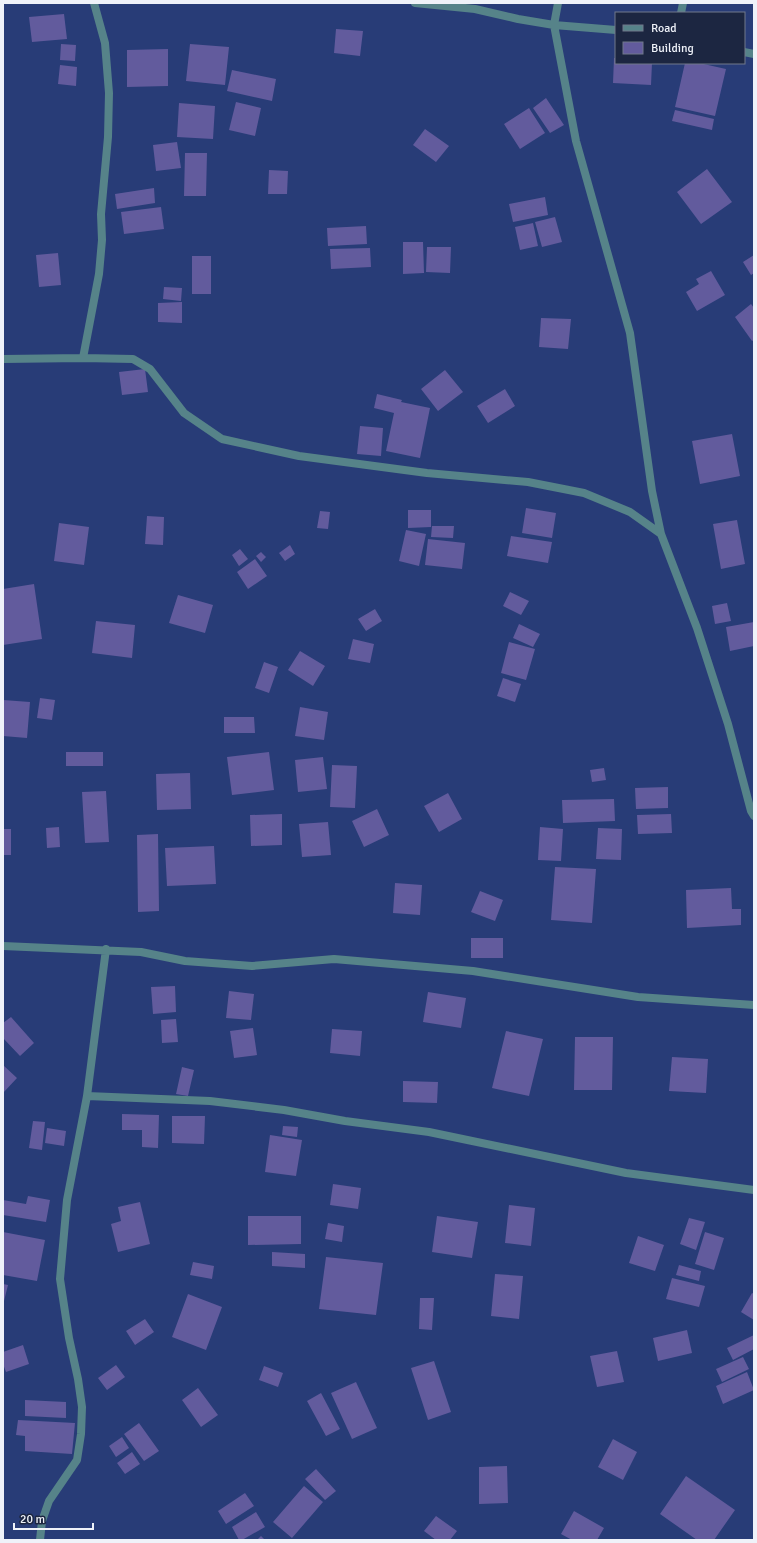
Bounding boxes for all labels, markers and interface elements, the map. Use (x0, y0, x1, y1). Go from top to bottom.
legend (615, 12, 745, 64)
text: Road (651, 21, 677, 36)
text: Building (651, 41, 694, 56)
scale bar (14, 1505, 93, 1531)
text: 20 m (20, 1512, 45, 1527)

